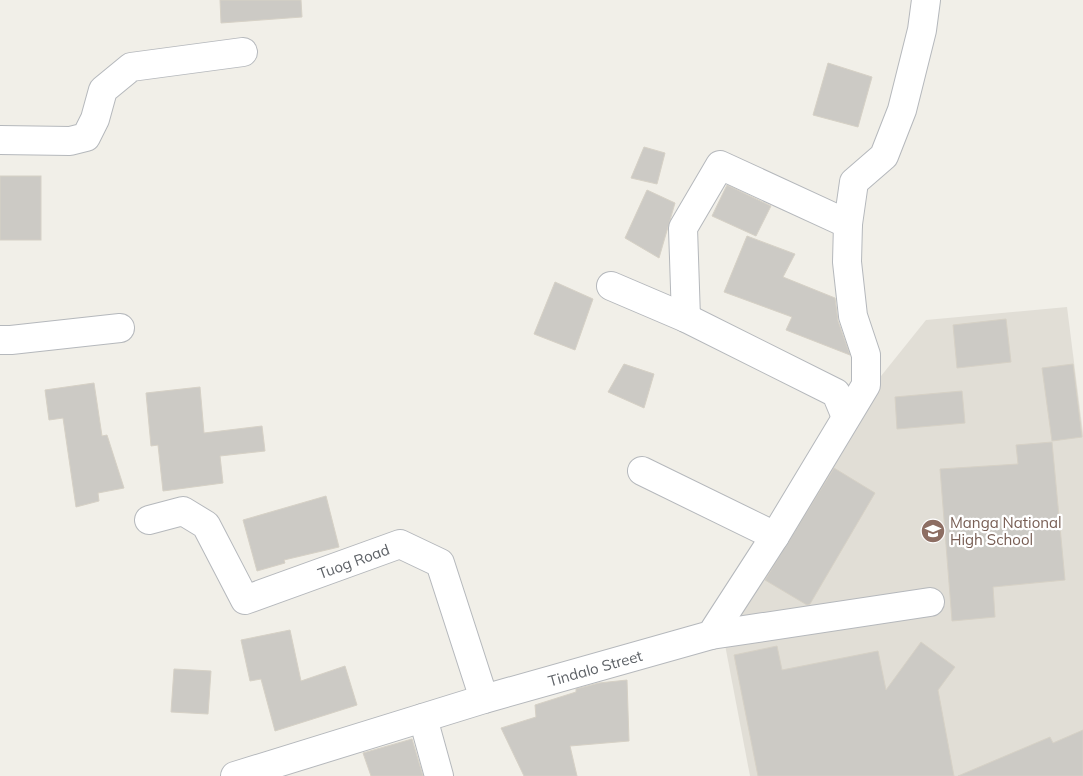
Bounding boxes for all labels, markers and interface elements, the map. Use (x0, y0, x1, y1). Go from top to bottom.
place label: Manga National High School (950, 513, 1062, 549)
school or university icon: Manga National High School (920, 518, 946, 544)
street label: Tuog Road (315, 539, 392, 582)
street label: Tindalo Street (546, 645, 644, 690)

